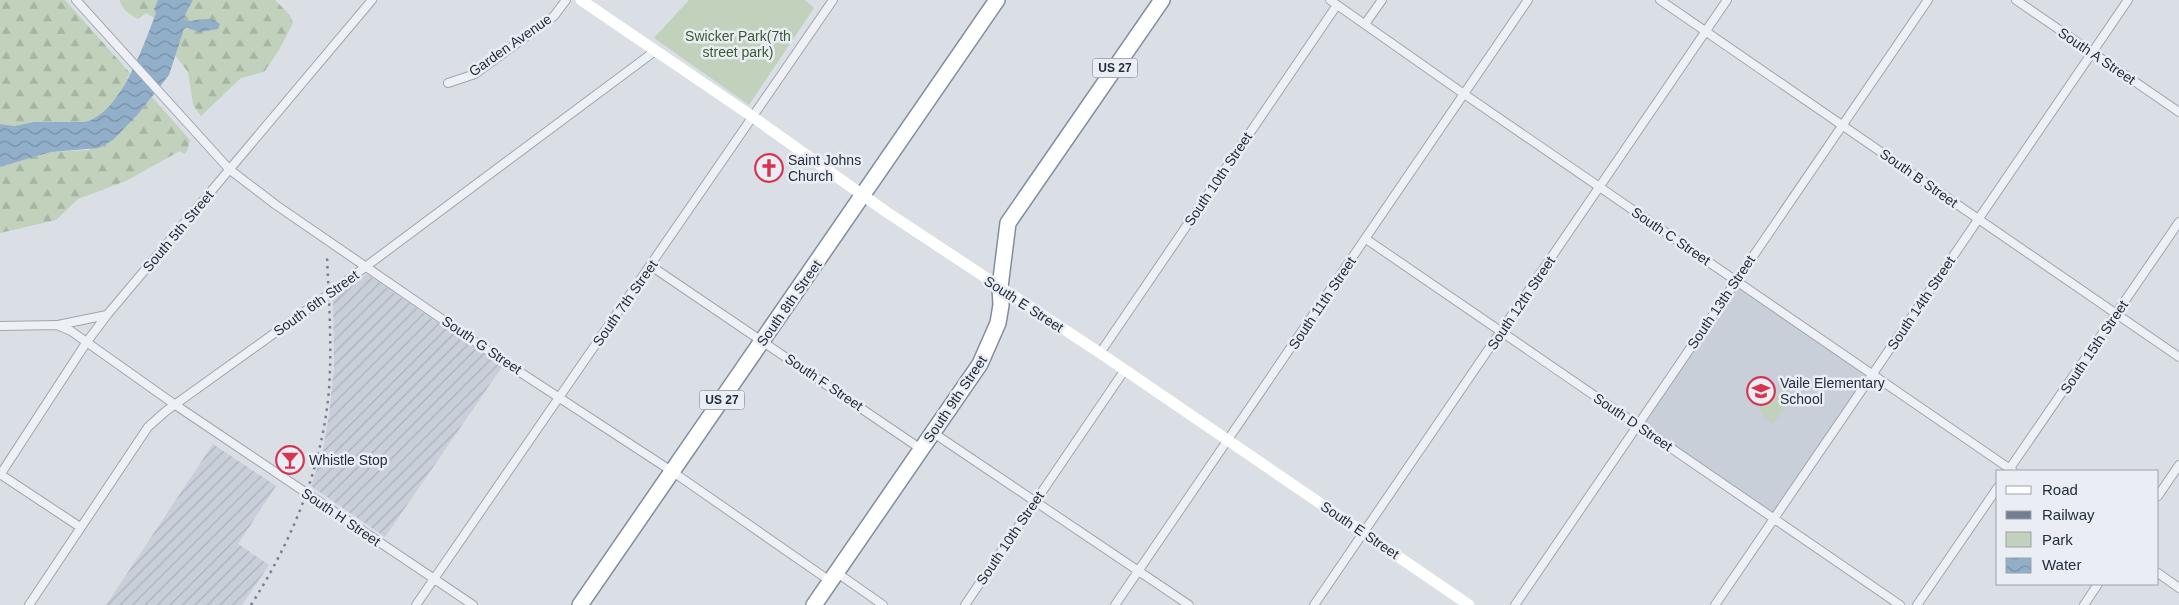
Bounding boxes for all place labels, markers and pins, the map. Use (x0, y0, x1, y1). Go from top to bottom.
place label: Saint Johns Church (788, 152, 861, 184)
church icon: Saint Johns Church (754, 153, 784, 183)
place label: Vaile Elementary School (1780, 375, 1885, 407)
school or university icon: Vaile Elementary School (1746, 376, 1776, 406)
bar icon: Whistle Stop (275, 445, 305, 475)
place label: Whistle Stop (309, 452, 388, 468)

